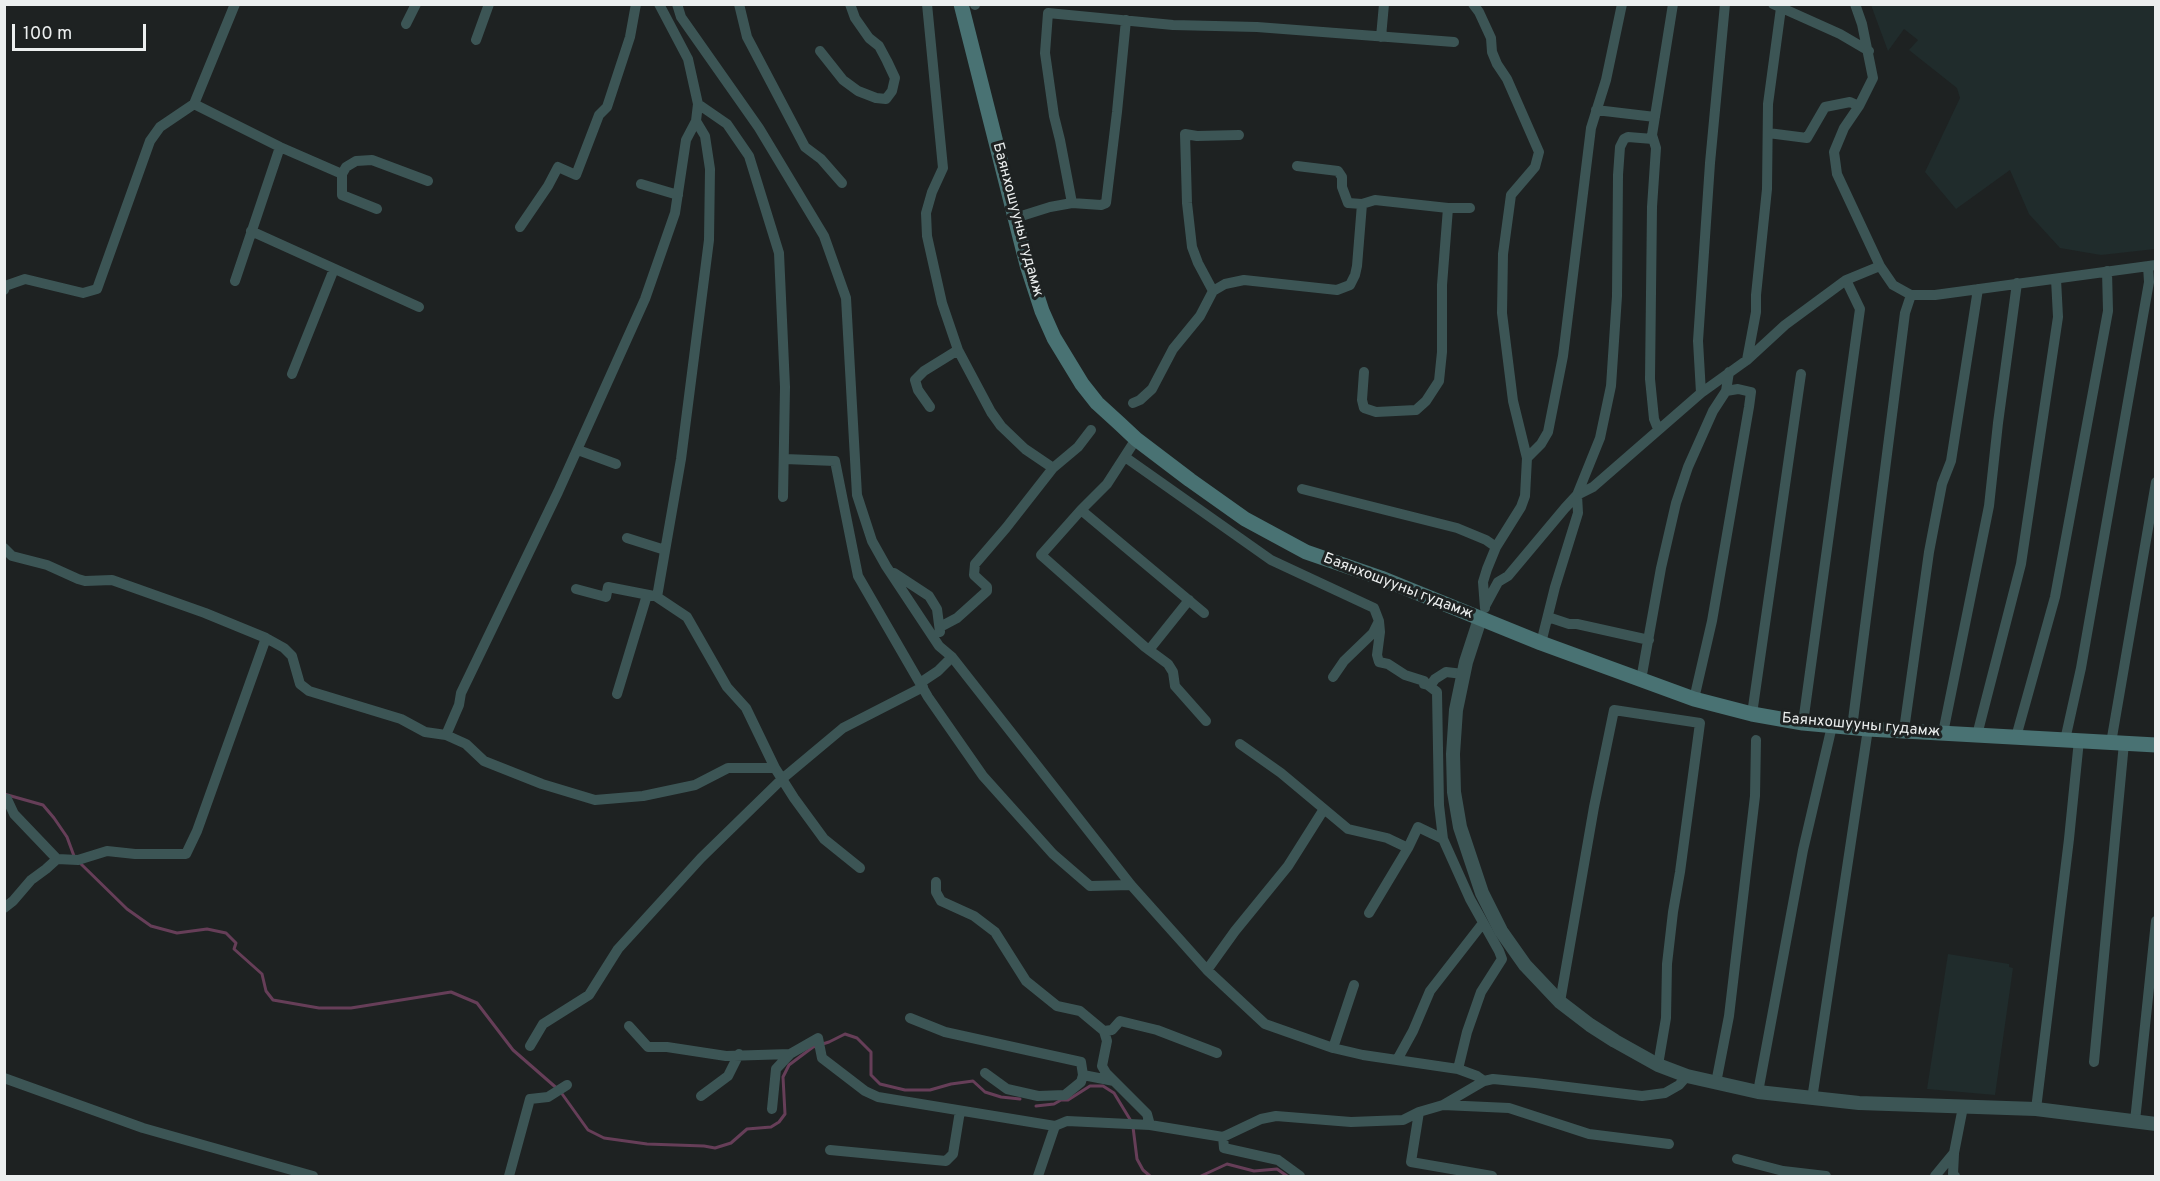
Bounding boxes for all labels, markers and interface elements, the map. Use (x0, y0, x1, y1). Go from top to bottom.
scale bar (15, 12, 148, 50)
text: 100 m (23, 23, 72, 46)
street label: Баянхошууны гудамж (988, 141, 1046, 299)
street label: Баянхошууны гудамж (1320, 550, 1476, 624)
street label: Баянхошууны гудамж (1781, 710, 1941, 742)

